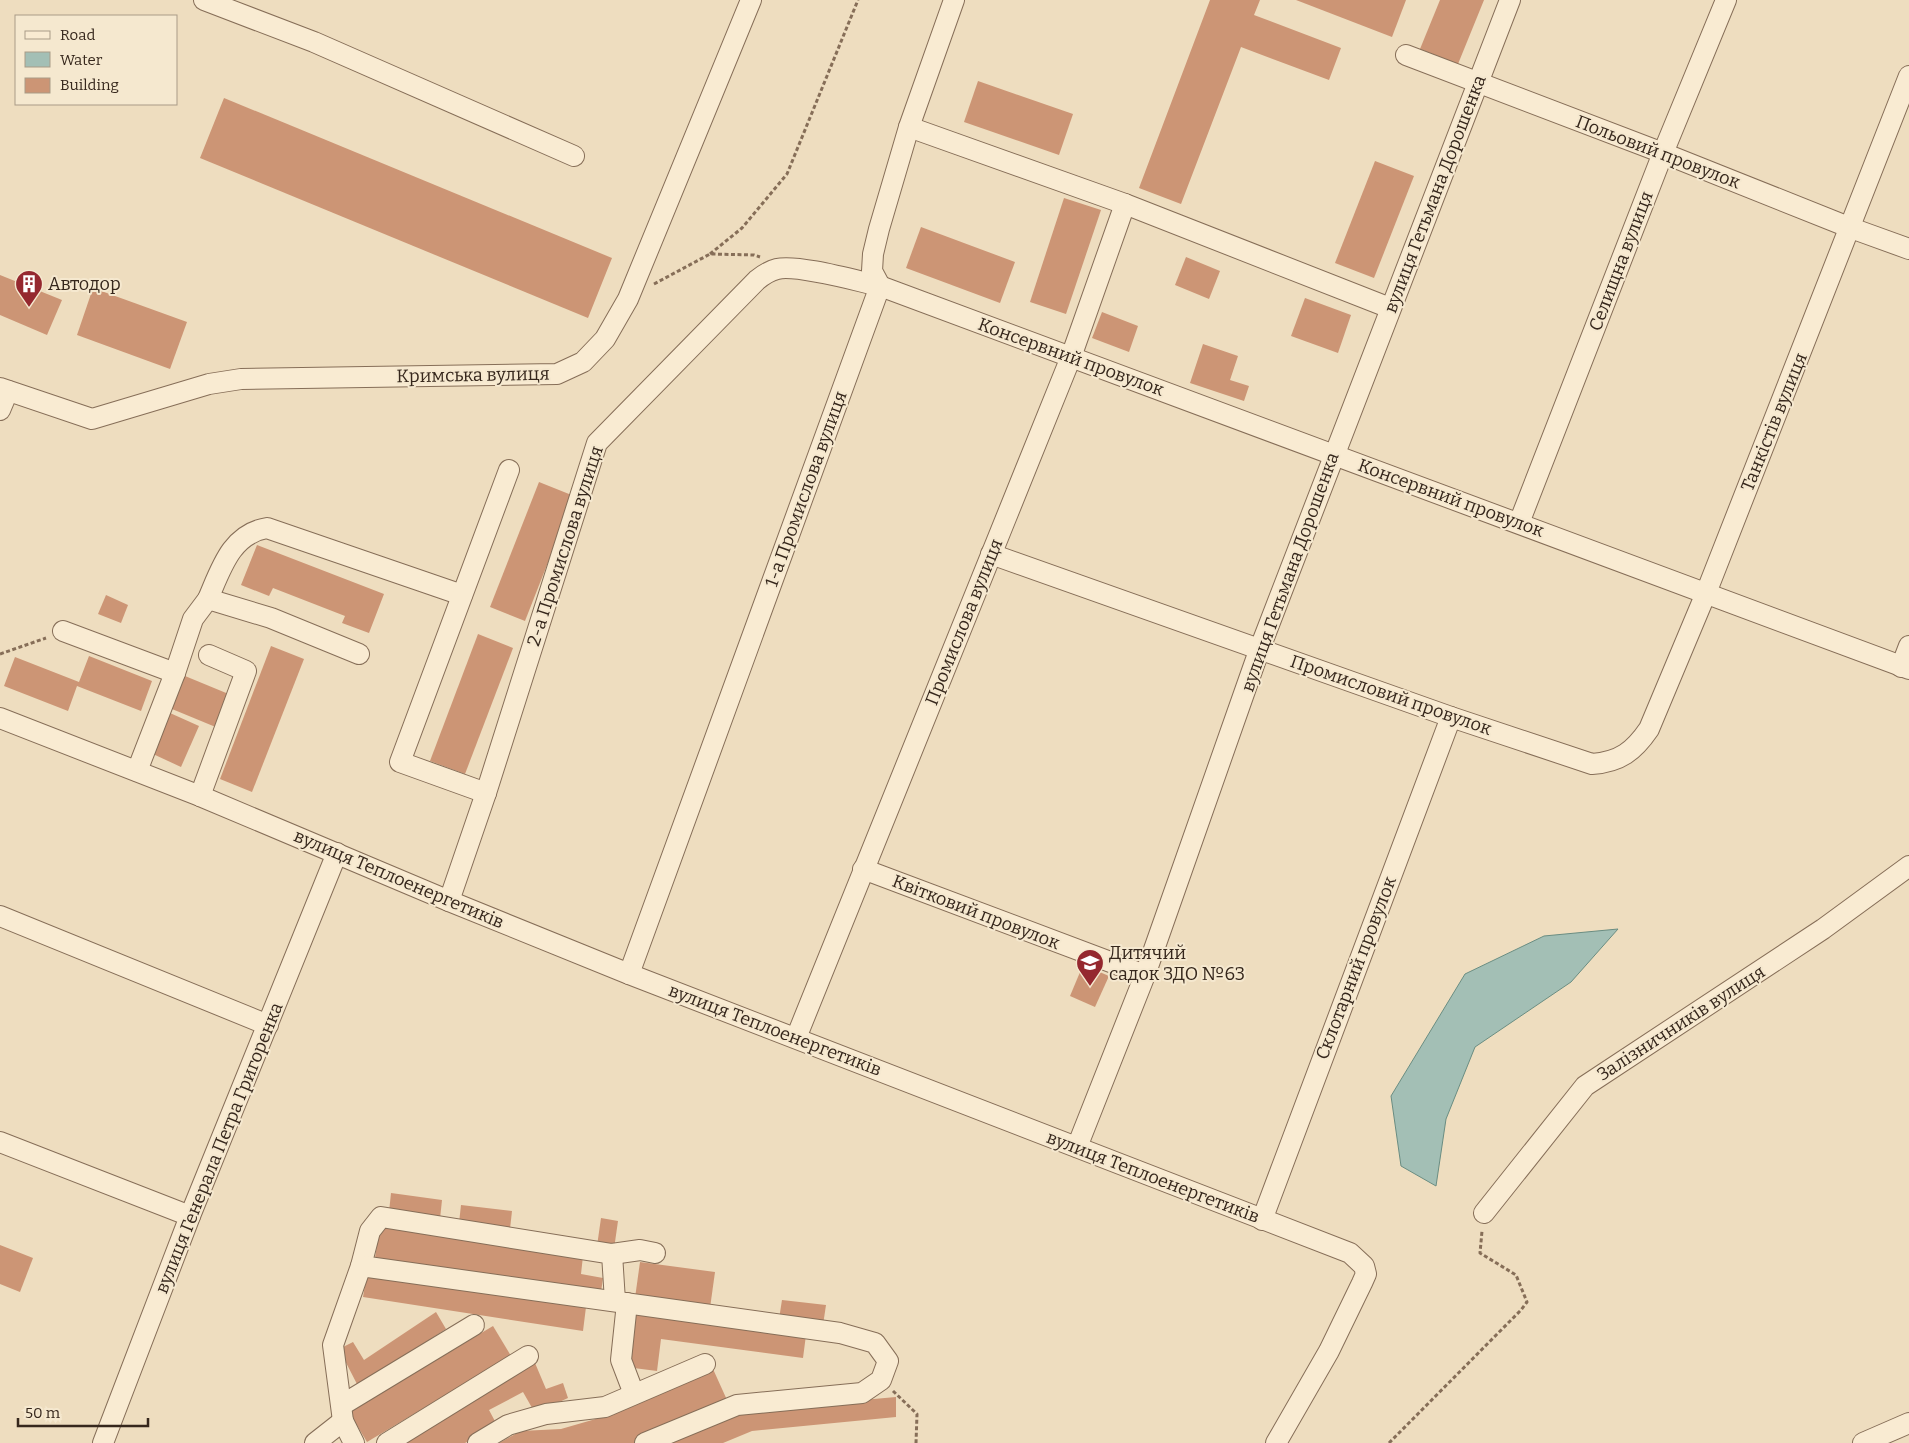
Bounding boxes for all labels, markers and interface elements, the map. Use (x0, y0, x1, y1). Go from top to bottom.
legend (15, 15, 178, 105)
text: Road (60, 26, 95, 44)
text: Water (60, 51, 103, 69)
street label: вулиця Гетьмана Дорошенка (1379, 72, 1491, 316)
text: Building (60, 76, 119, 94)
street label: Польовий провулок (1573, 110, 1744, 194)
street label: Селищна вулиця (1584, 188, 1658, 334)
building icon: Автодор (14, 269, 44, 308)
place label: Автодор (48, 273, 121, 295)
street label: Консервний провулок (975, 313, 1167, 401)
street label: Танкістів вулиця (1736, 350, 1812, 494)
street label: Кримська вулиця (396, 363, 550, 387)
street label: 1-а Промислова вулиця (760, 388, 852, 590)
street label: 2-а Промислова вулиця (522, 443, 608, 649)
street label: вулиця Гетьмана Дорошенка (1236, 449, 1344, 695)
street label: Консервний провулок (1355, 454, 1547, 542)
street label: Промислова вулиця (921, 535, 1007, 708)
street label: Промисловий провулок (1287, 650, 1495, 740)
street label: вулиця Теплоенергетиків (291, 825, 507, 933)
street label: Квітковий провулок (889, 870, 1063, 954)
street label: Склотарний провулок (1311, 873, 1401, 1063)
place label: Дитячий садок ЗДО №63 (1109, 942, 1245, 985)
school or university icon: Дитячий садок ЗДО №63 (1075, 948, 1105, 987)
street label: Залізничників вулиця (1593, 960, 1769, 1086)
street label: вулиця Теплоенергетиків (666, 979, 884, 1081)
street label: вулиця Генерала Петра Григоренка (150, 999, 288, 1297)
street label: вулиця Теплоенергетиків (1044, 1126, 1262, 1228)
scale bar (18, 1396, 148, 1428)
text: 50 m (25, 1404, 61, 1422)

